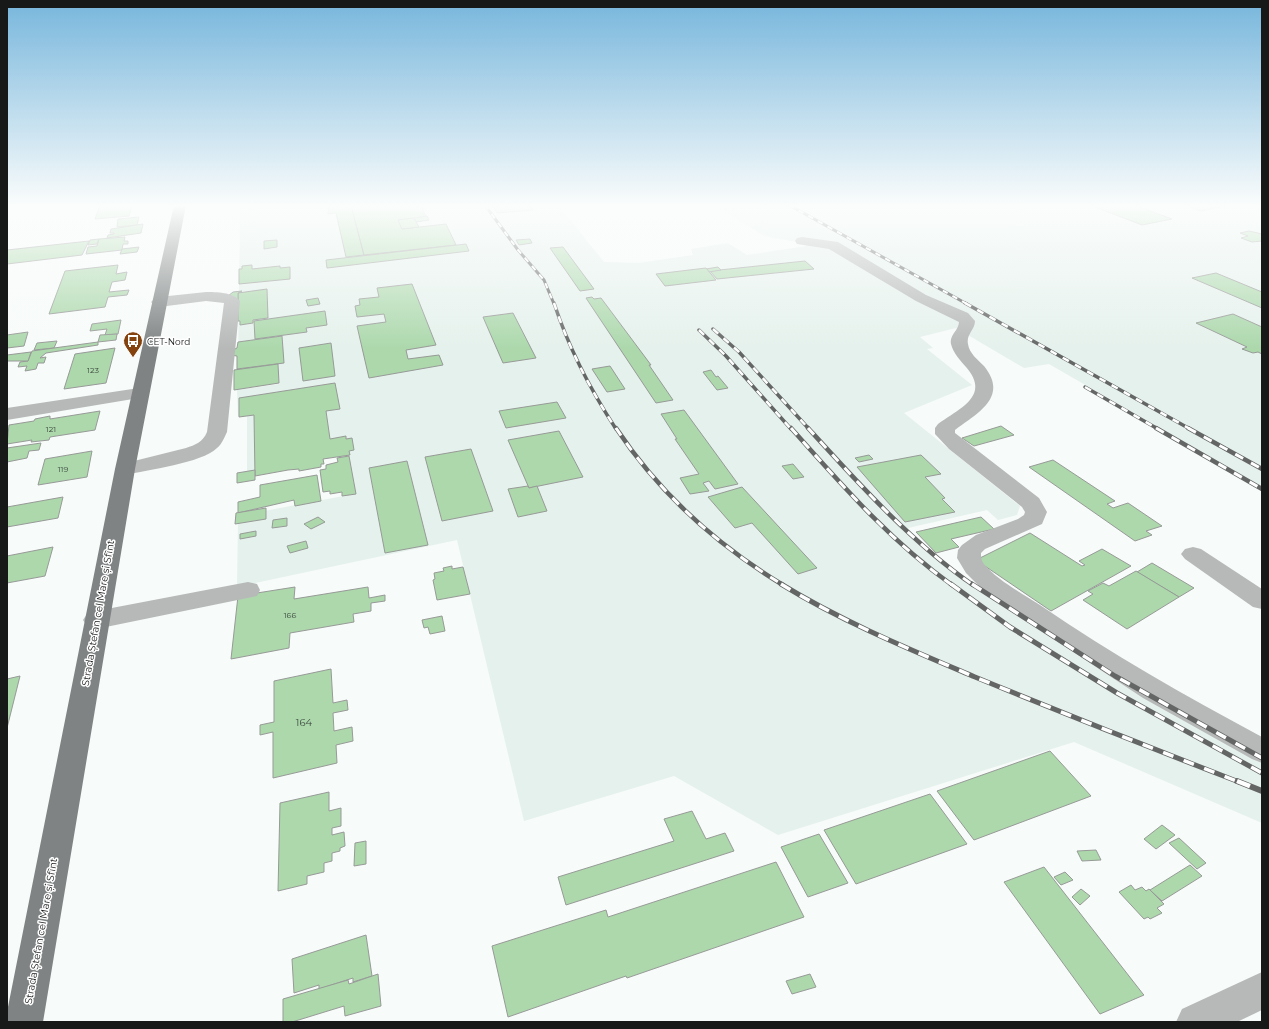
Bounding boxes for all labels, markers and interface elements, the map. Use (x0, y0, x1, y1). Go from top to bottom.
bus stop icon: CET-Nord (122, 330, 144, 358)
place label: CET-Nord (147, 336, 190, 347)
house number: 123 (87, 365, 99, 375)
house number: 121 (46, 424, 56, 434)
house number: 119 (58, 464, 68, 474)
street label: Strada Ștefan cel Mare și Sfînt (79, 539, 117, 687)
house number: 166 (284, 610, 296, 620)
house number: 164 (296, 716, 313, 729)
street label: Strada Ștefan cel Mare și Sfînt (22, 857, 60, 1005)

